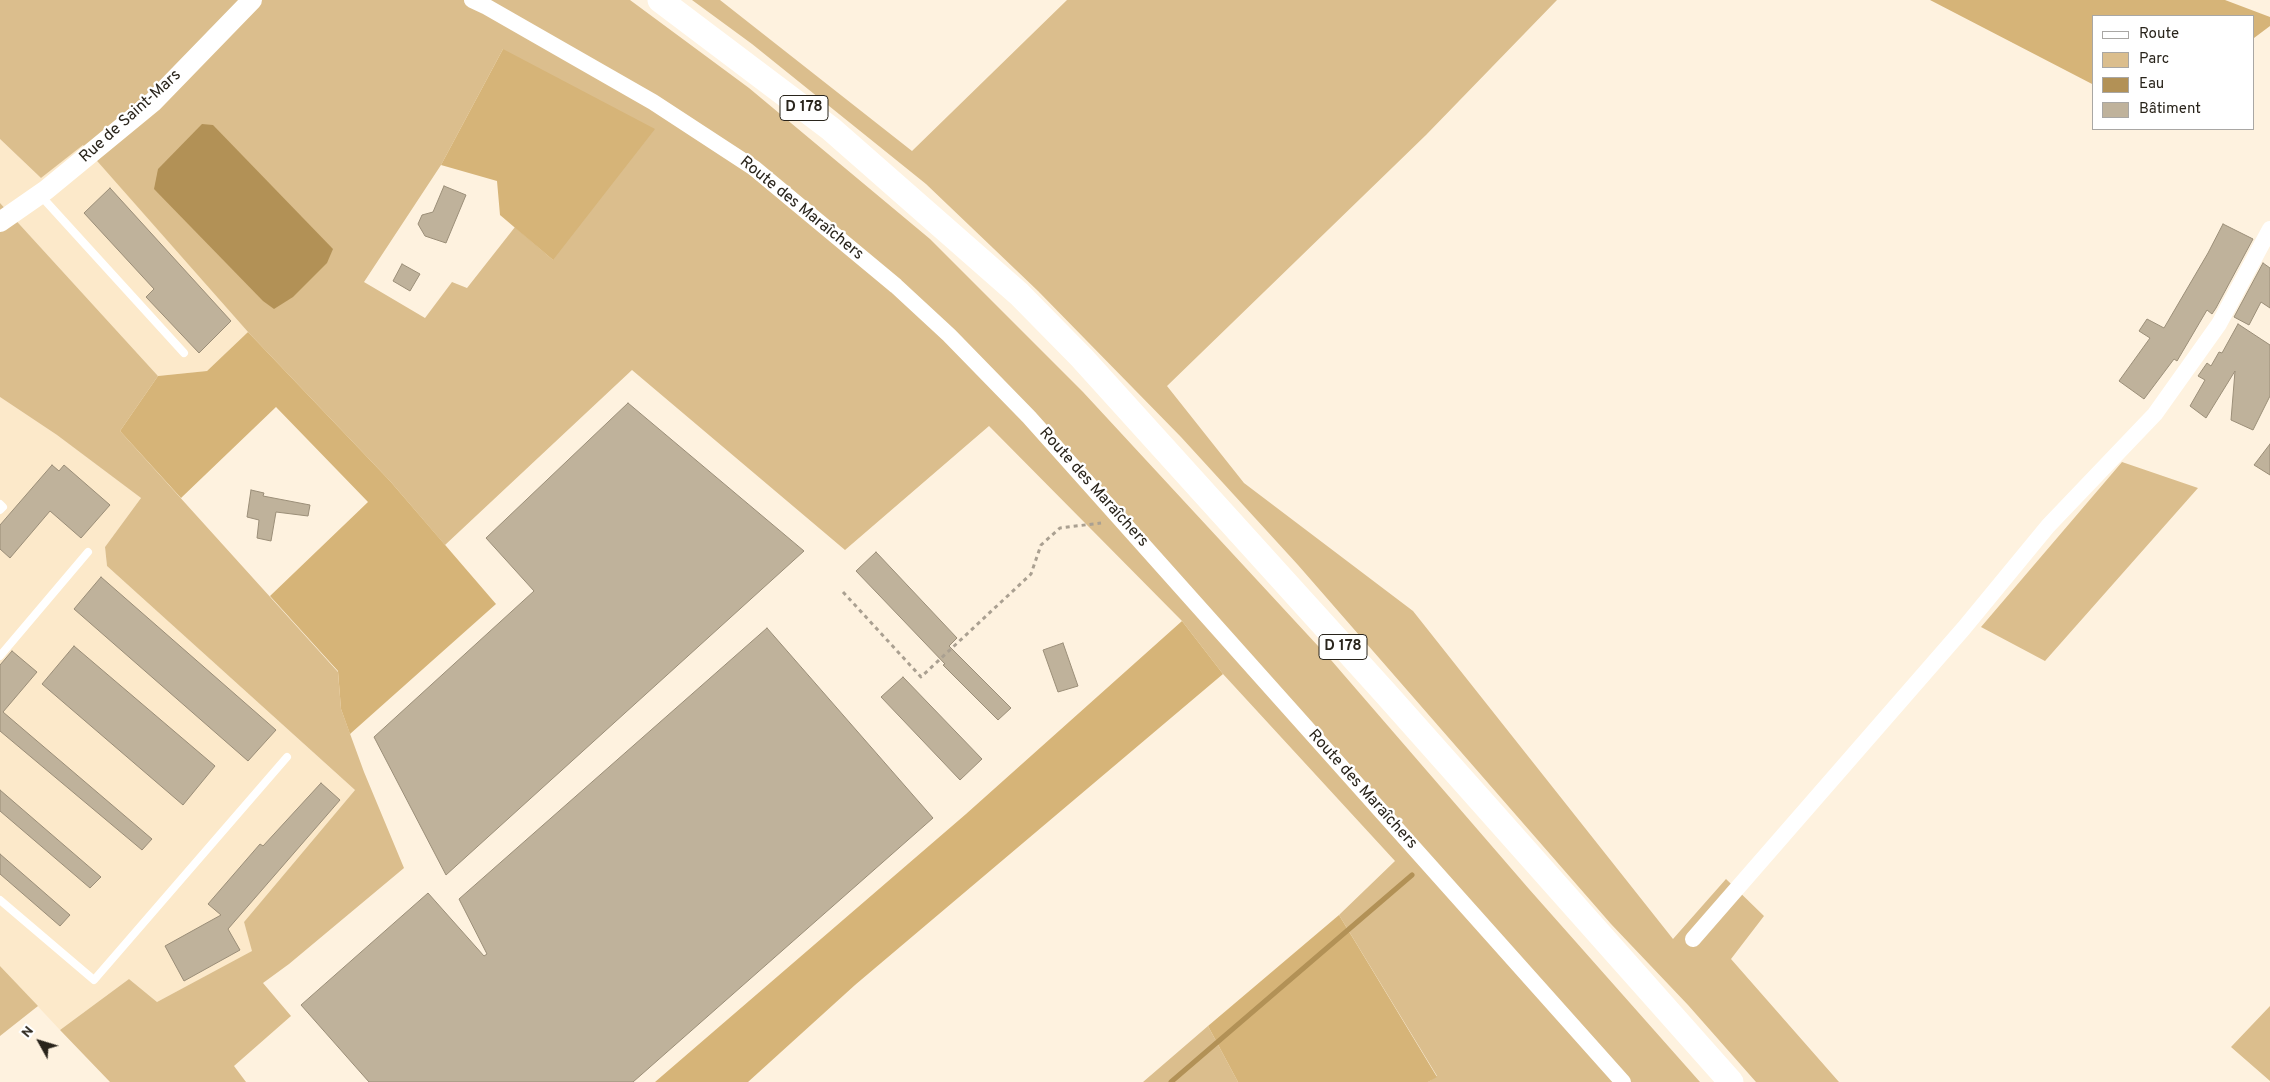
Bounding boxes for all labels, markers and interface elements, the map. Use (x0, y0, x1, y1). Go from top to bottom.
legend (2092, 15, 2255, 130)
text: Route (2139, 25, 2179, 44)
text: Parc (2139, 50, 2169, 69)
street label: Rue de Saint-Mars (76, 66, 186, 168)
text: Eau (2139, 75, 2164, 94)
road number: D 178 (780, 96, 828, 120)
text: Bâtiment (2139, 100, 2201, 119)
street label: Route des Maraîchers (735, 153, 867, 265)
street label: Route des Maraîchers (1034, 424, 1152, 552)
road number: D 178 (1319, 634, 1367, 660)
street label: Route des Maraîchers (1303, 726, 1421, 854)
north arrow (15, 1017, 65, 1067)
text: N (18, 1023, 38, 1042)

